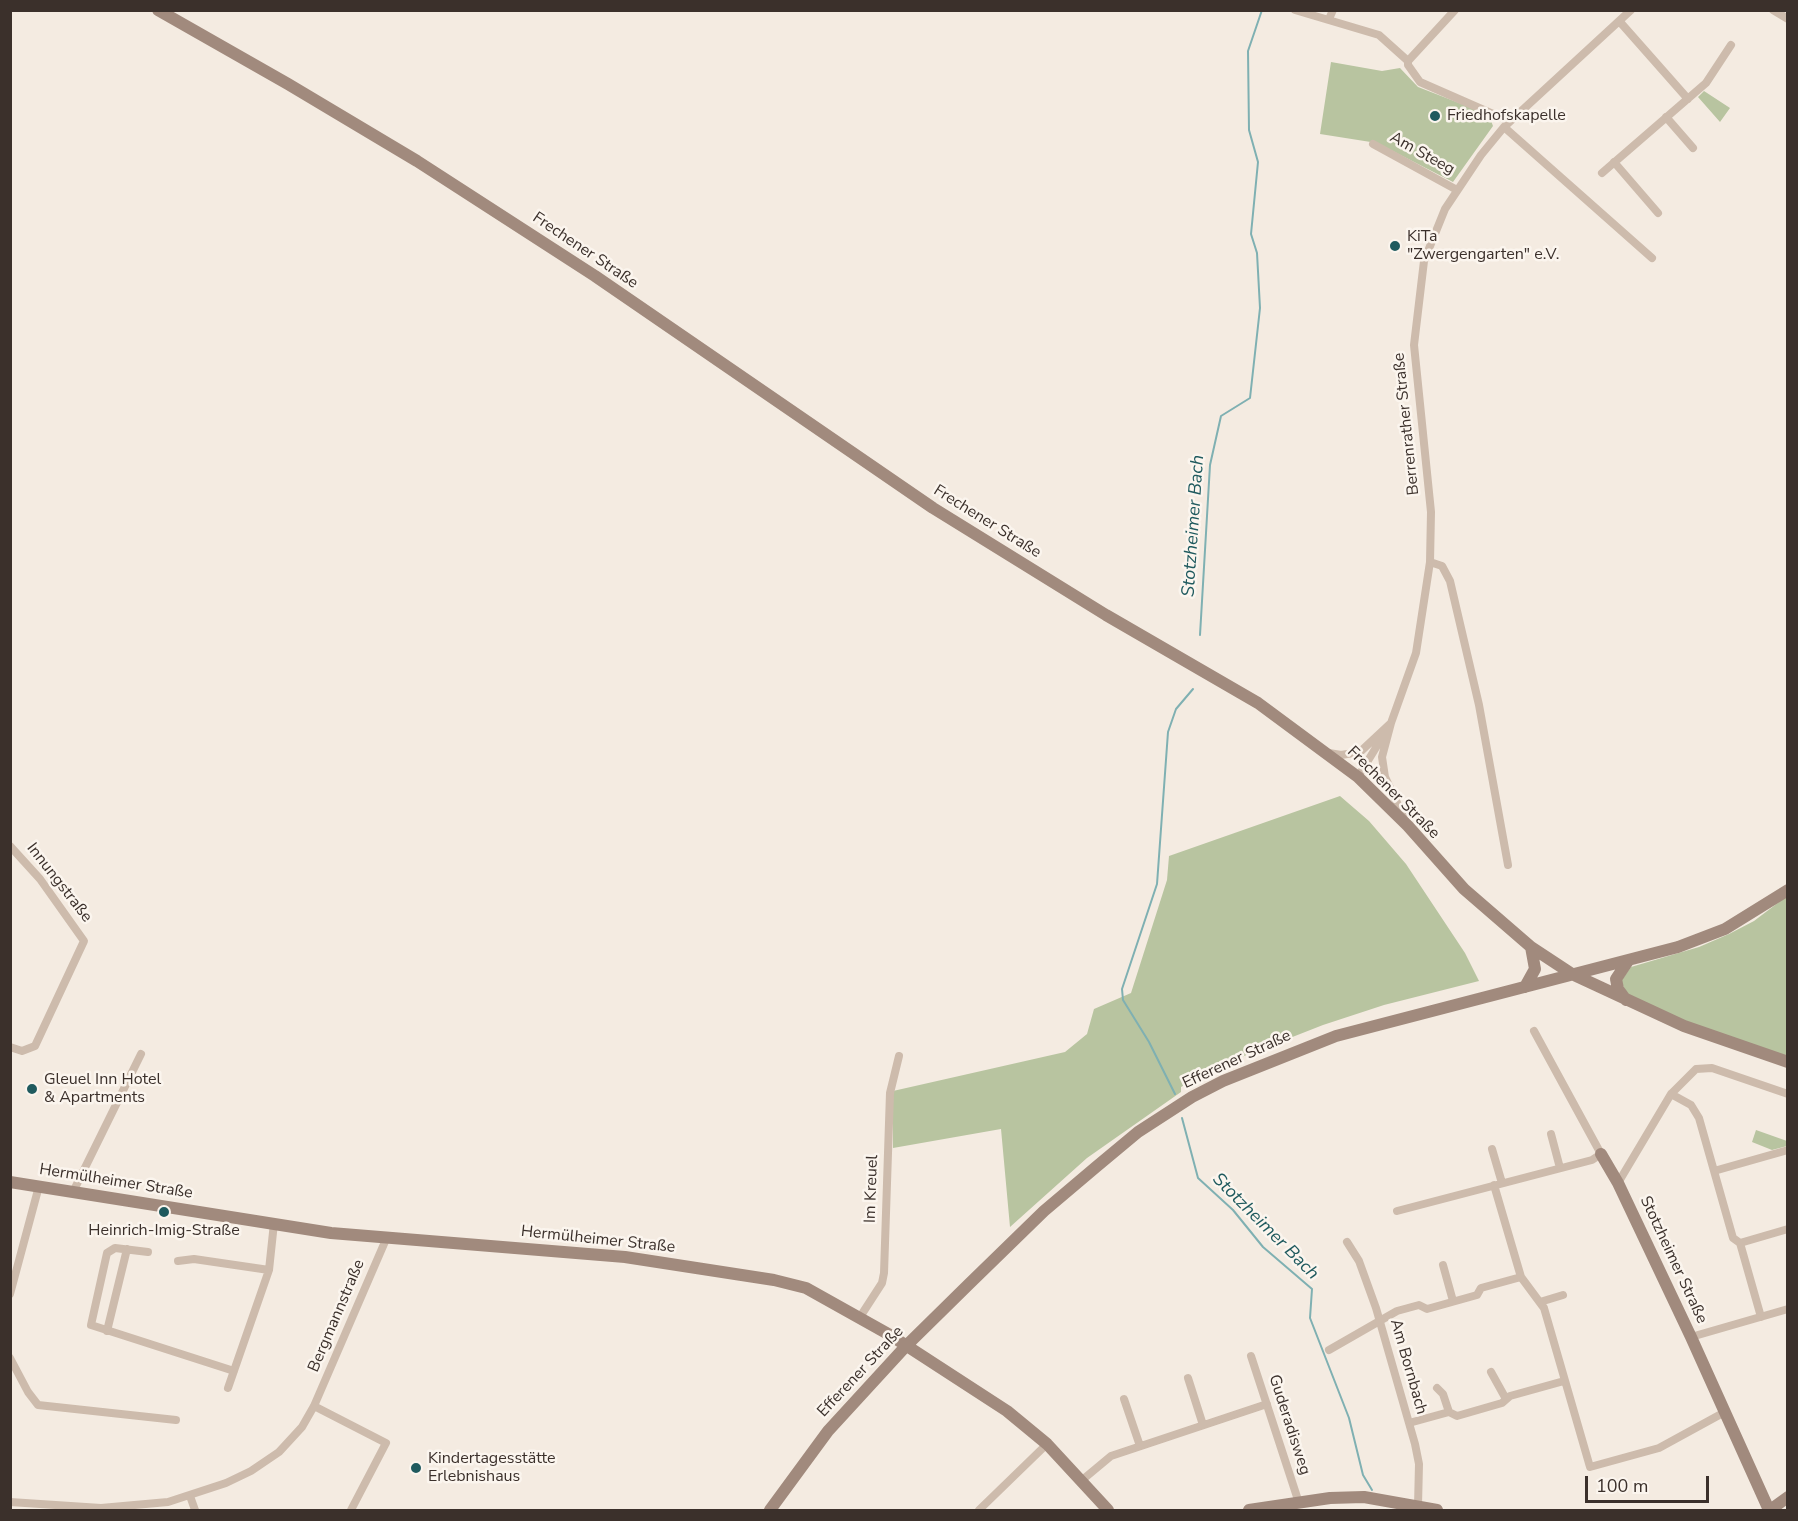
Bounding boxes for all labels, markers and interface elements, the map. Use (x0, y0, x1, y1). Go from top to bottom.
place label: Friedhofskapelle (1447, 106, 1566, 126)
marker: Friedhofskapelle (1428, 109, 1442, 123)
street label: Am Steeg (1386, 128, 1458, 180)
street label: Frechener Straße (529, 209, 641, 293)
place label: KiTa "Zwergengarten" e.V. (1407, 227, 1559, 265)
marker: KiTa "Zwergengarten" e.V. (1388, 239, 1402, 253)
street label: Berrenrather Straße (1390, 352, 1424, 496)
water label: Stotzheimer Bach (1178, 454, 1210, 598)
street label: Frechener Straße (930, 481, 1044, 563)
street label: Frechener Straße (1343, 743, 1443, 843)
street label: Innungstraße (22, 839, 96, 927)
street label: Efferener Straße (1180, 1026, 1294, 1094)
place label: Gleuel Inn Hotel & Apartments (44, 1070, 161, 1108)
marker: Gleuel Inn Hotel & Apartments (25, 1082, 39, 1096)
street label: Im Kreuel (861, 1155, 883, 1223)
street label: Hermülheimer Straße (38, 1160, 194, 1204)
water label: Stotzheimer Bach (1207, 1169, 1323, 1285)
street label: Stotzheimer Straße (1635, 1193, 1711, 1327)
marker: Heinrich-Imig-Straße (157, 1205, 171, 1219)
place label: Heinrich-Imig-Straße (88, 1221, 240, 1241)
street label: Hermülheimer Straße (520, 1222, 676, 1258)
street label: Bergmannstraße (305, 1257, 369, 1375)
street label: Am Bornbach (1385, 1317, 1431, 1417)
street label: Efferener Straße (814, 1323, 908, 1421)
street label: Guderadisweg (1264, 1372, 1314, 1478)
place label: Kindertagesstätte Erlebnishaus (428, 1449, 556, 1487)
marker: Kindertagesstätte Erlebnishaus (409, 1461, 423, 1475)
scale bar (1588, 1464, 1712, 1502)
text: 100 m (1596, 1474, 1648, 1498)

